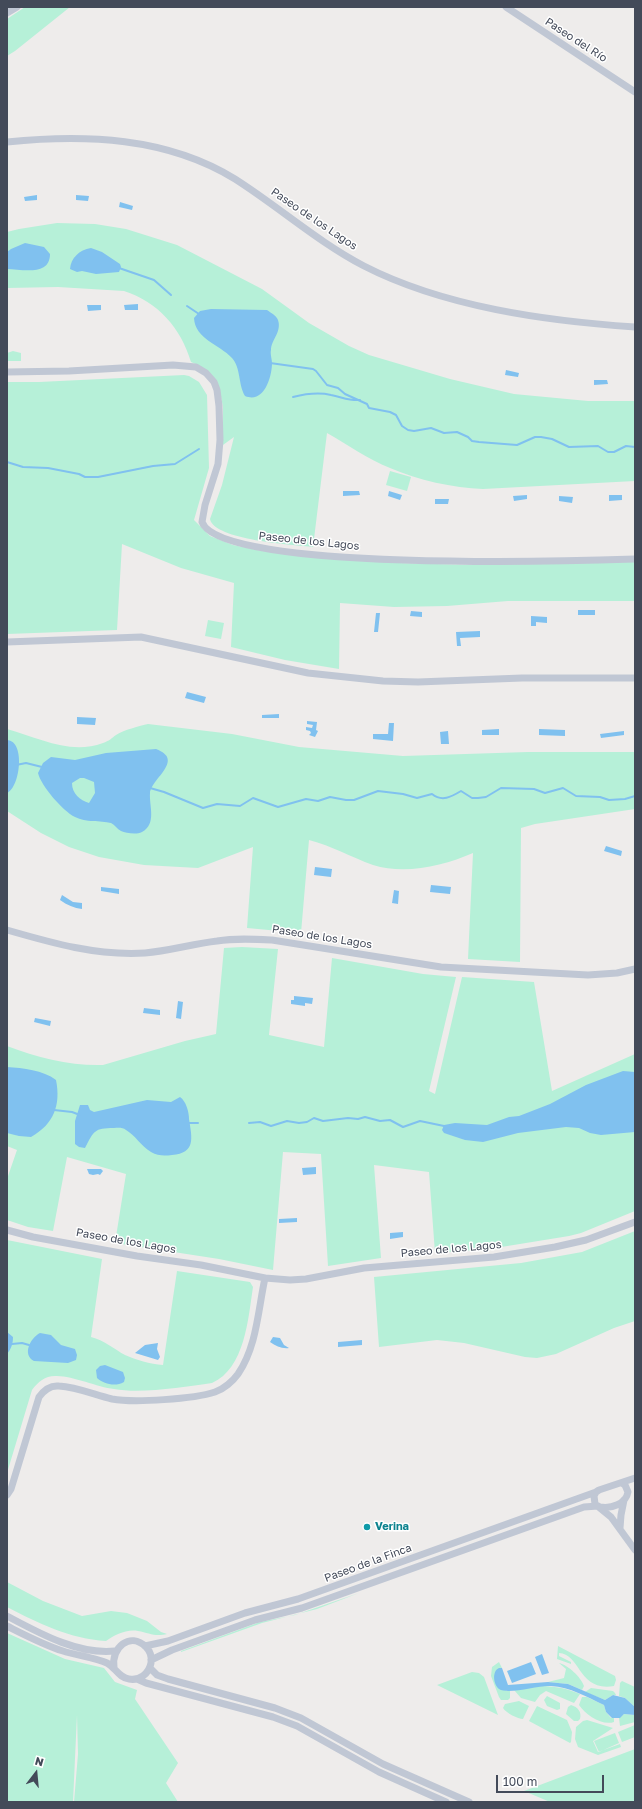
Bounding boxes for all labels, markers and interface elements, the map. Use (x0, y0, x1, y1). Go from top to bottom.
street label: Paseo del Río (543, 15, 609, 65)
street label: Paseo de los Lagos (268, 185, 360, 253)
street label: Paseo de los Lagos (258, 529, 360, 553)
street label: Paseo de los Lagos (271, 923, 373, 951)
street label: Paseo de los Lagos (75, 1226, 177, 1256)
street label: Paseo de los Lagos (400, 1238, 502, 1260)
place label: Verina (375, 1520, 409, 1534)
marker: Verina (362, 1522, 372, 1532)
street label: Paseo de la Finca (323, 1541, 413, 1585)
north arrow (16, 1753, 56, 1793)
text: N (34, 1754, 45, 1768)
scale bar (498, 1767, 606, 1793)
text: 100 m (503, 1774, 537, 1789)

